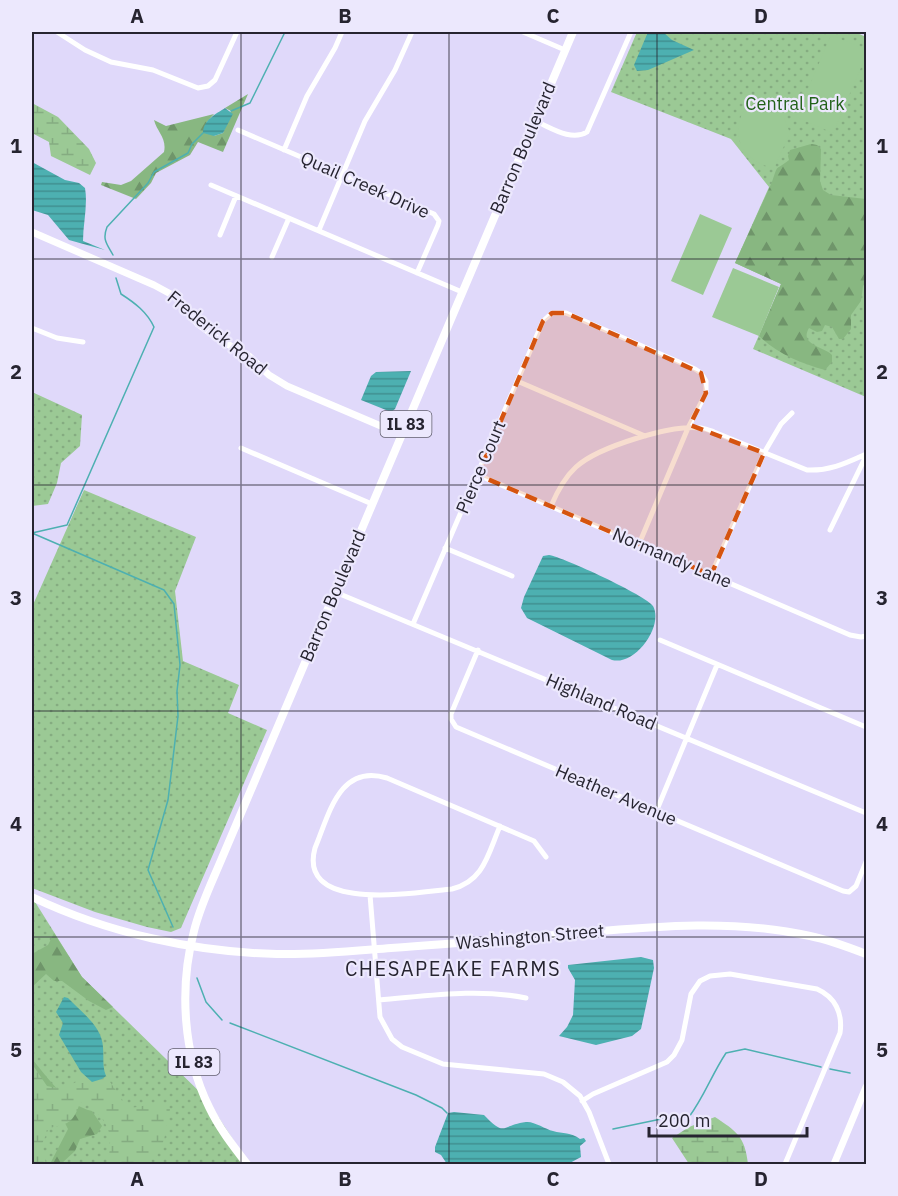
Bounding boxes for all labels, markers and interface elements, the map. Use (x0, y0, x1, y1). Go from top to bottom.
text: A (130, 2, 144, 29)
text: B (338, 2, 352, 29)
text: C (546, 2, 560, 29)
text: D (754, 2, 768, 29)
street label: Barron Boulevard (484, 78, 561, 217)
park label: Central Park (745, 92, 845, 115)
text: 1 (10, 132, 22, 159)
text: 1 (876, 132, 888, 159)
street label: Quail Creek Drive (297, 146, 434, 223)
street label: Frederick Road (163, 285, 272, 380)
text: 2 (10, 358, 22, 385)
text: 2 (876, 358, 888, 385)
road number: IL 83 (380, 411, 432, 437)
street label: Pierce Court (451, 417, 511, 517)
street label: Normandy Lane (609, 522, 735, 593)
street label: Barron Boulevard (294, 526, 371, 665)
text: 3 (10, 584, 22, 611)
text: 3 (876, 584, 888, 611)
street label: Highland Road (543, 668, 660, 735)
street label: Heather Avenue (552, 759, 680, 830)
text: 4 (10, 810, 22, 837)
text: 4 (876, 810, 888, 837)
street label: Washington Street (455, 919, 605, 954)
district label: CHESAPEAKE FARMS (345, 955, 561, 982)
text: 5 (10, 1036, 22, 1063)
text: 5 (876, 1036, 888, 1063)
road number: IL 83 (168, 1049, 220, 1075)
scale bar (649, 1100, 806, 1138)
text: 200 m (658, 1109, 710, 1132)
text: A (130, 1165, 144, 1192)
text: B (338, 1165, 352, 1192)
text: C (546, 1165, 560, 1192)
text: D (754, 1165, 768, 1192)

